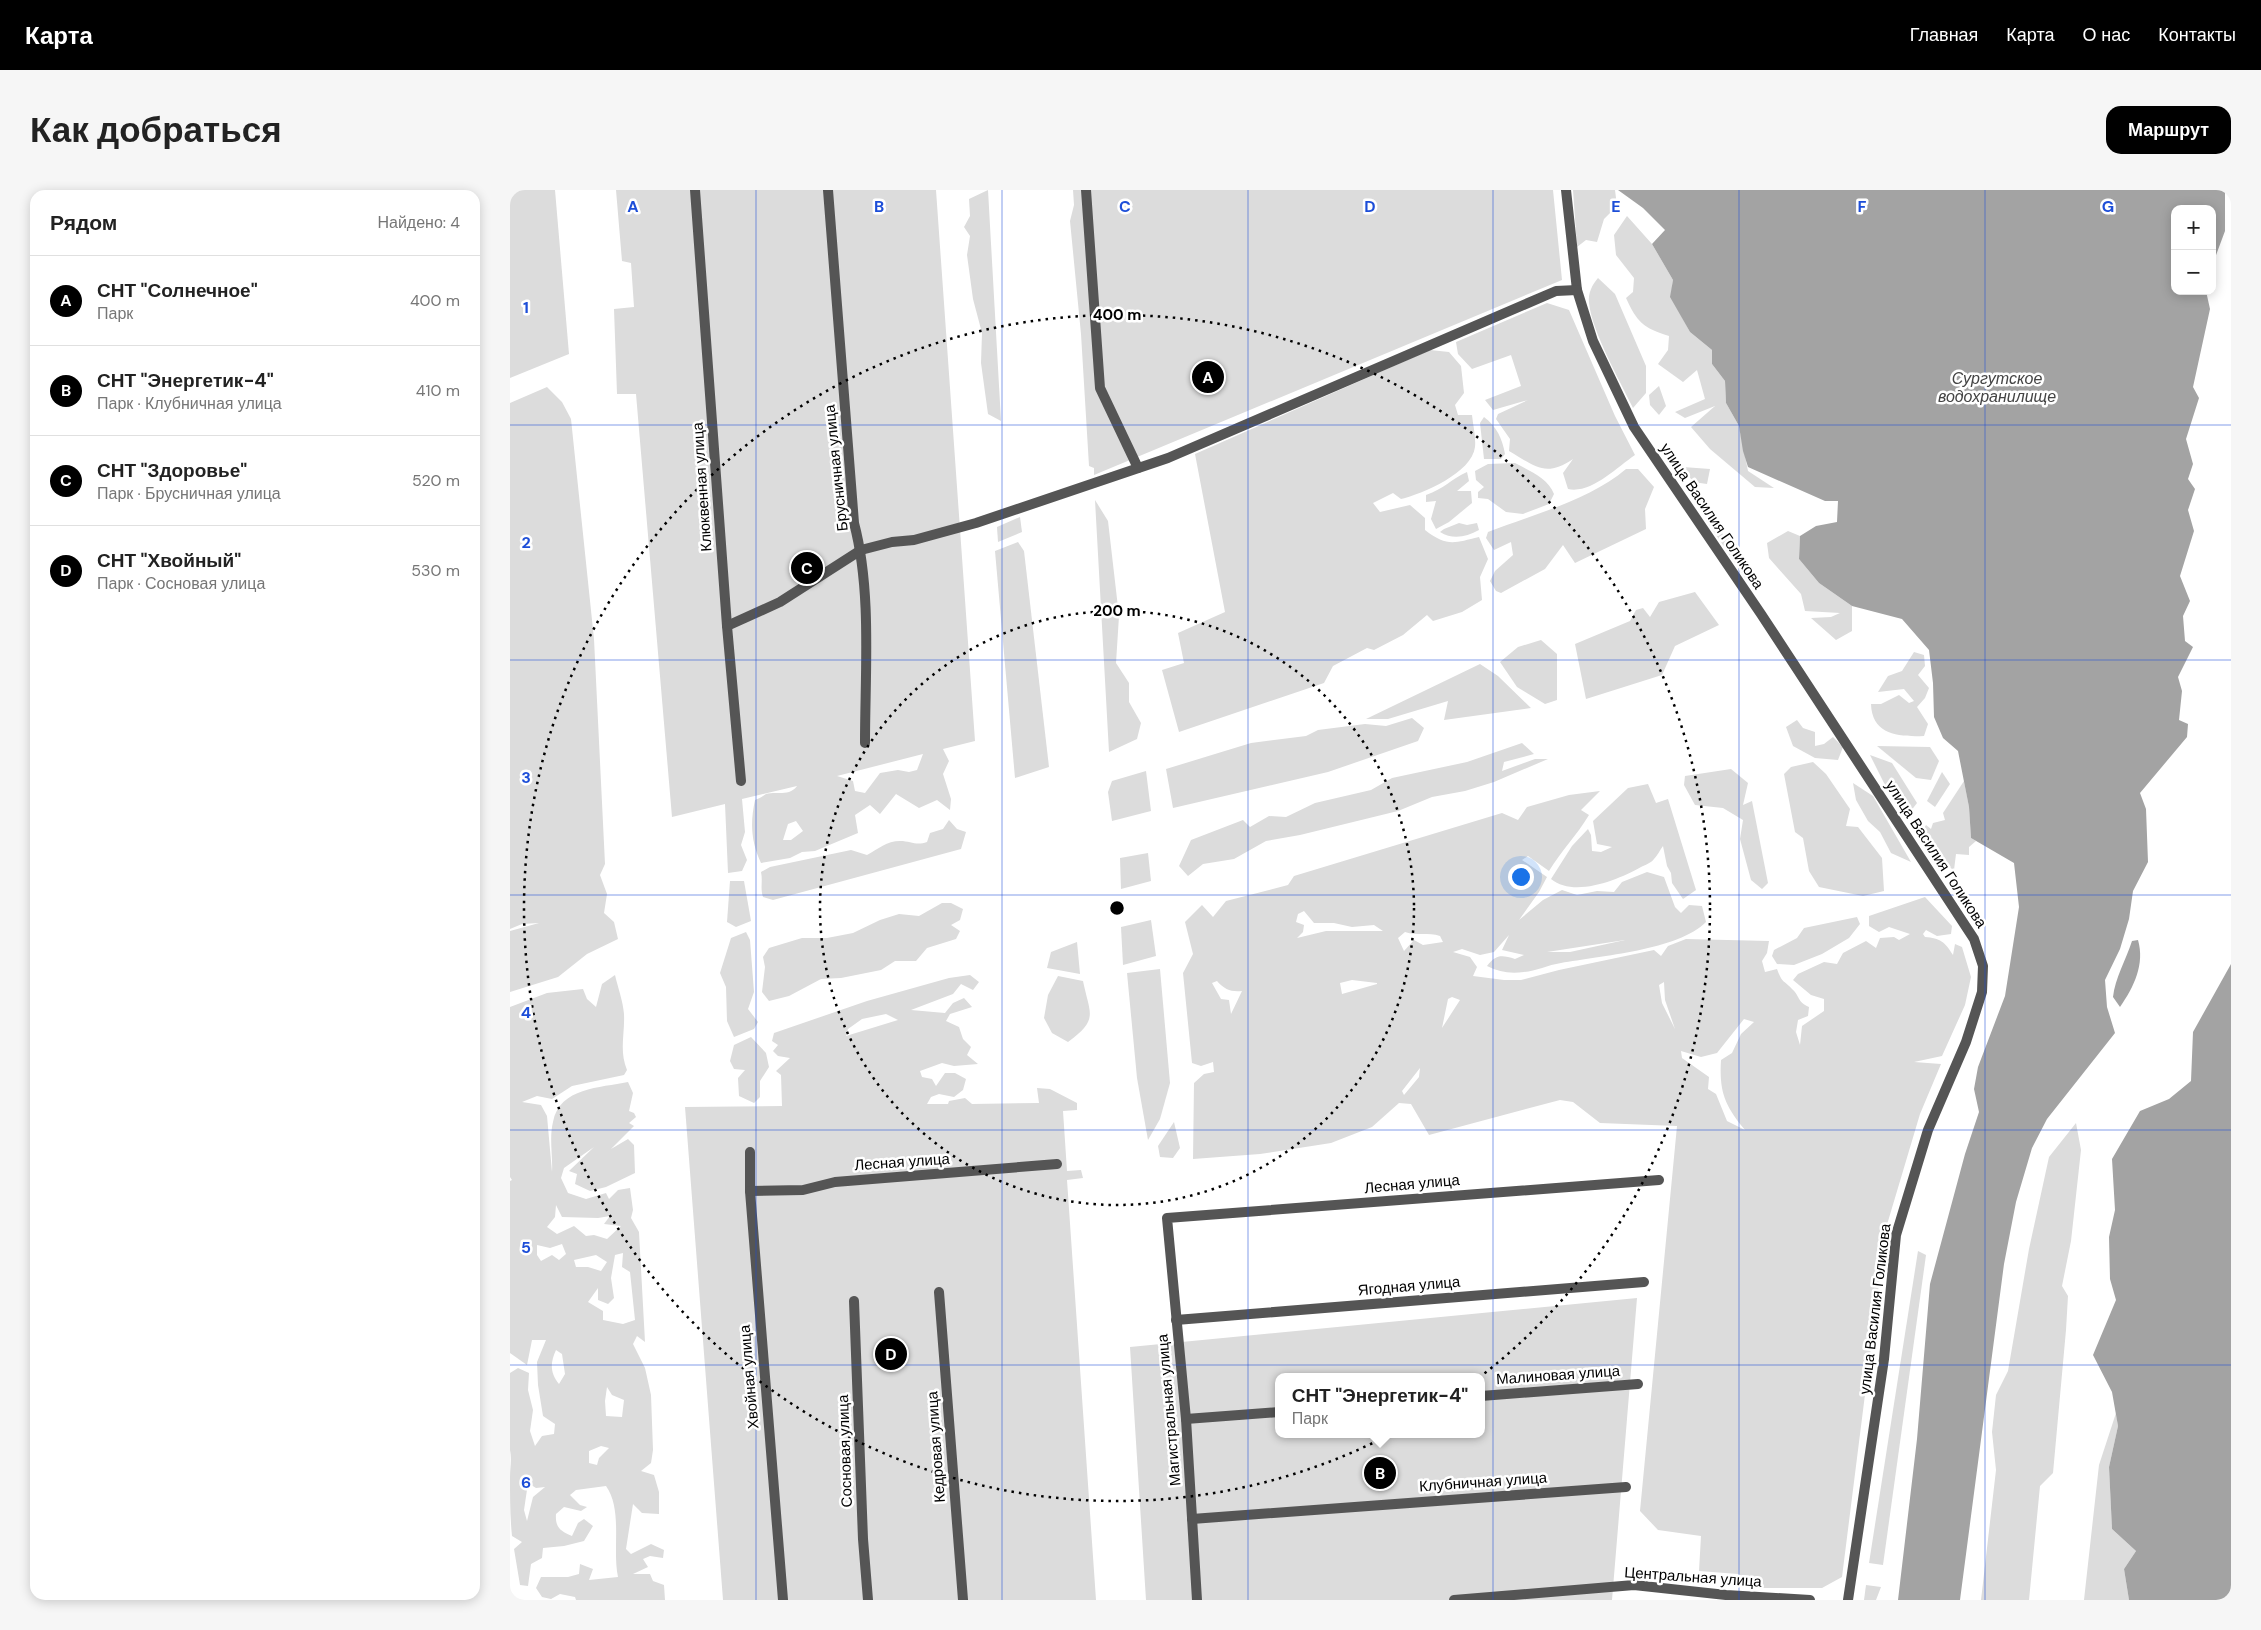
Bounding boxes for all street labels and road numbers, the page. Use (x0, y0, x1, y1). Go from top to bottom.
street label: Брусничная улица (819, 403, 853, 532)
street label: Клюквенная улица (687, 421, 716, 552)
street label: улица Василия Голикова (1656, 439, 1769, 594)
street label: улица Василия Голикова (1881, 776, 1992, 932)
street label: Лесная улица (854, 1149, 951, 1175)
street label: Лесная улица (1363, 1170, 1461, 1198)
street label: улица Василия Голикова (1855, 1222, 1895, 1396)
street label: Ягодная улица (1357, 1272, 1462, 1300)
street label: Хвойная улица (734, 1323, 764, 1430)
street label: Магистральная улица (1152, 1333, 1186, 1487)
street label: Малиновая улица (1495, 1361, 1621, 1389)
street label: Кедровая улица (922, 1390, 950, 1503)
street label: Сосновая улица (833, 1394, 857, 1508)
street label: Клубничная улица (1418, 1468, 1548, 1496)
street label: Центральная улица (1624, 1562, 1763, 1592)

